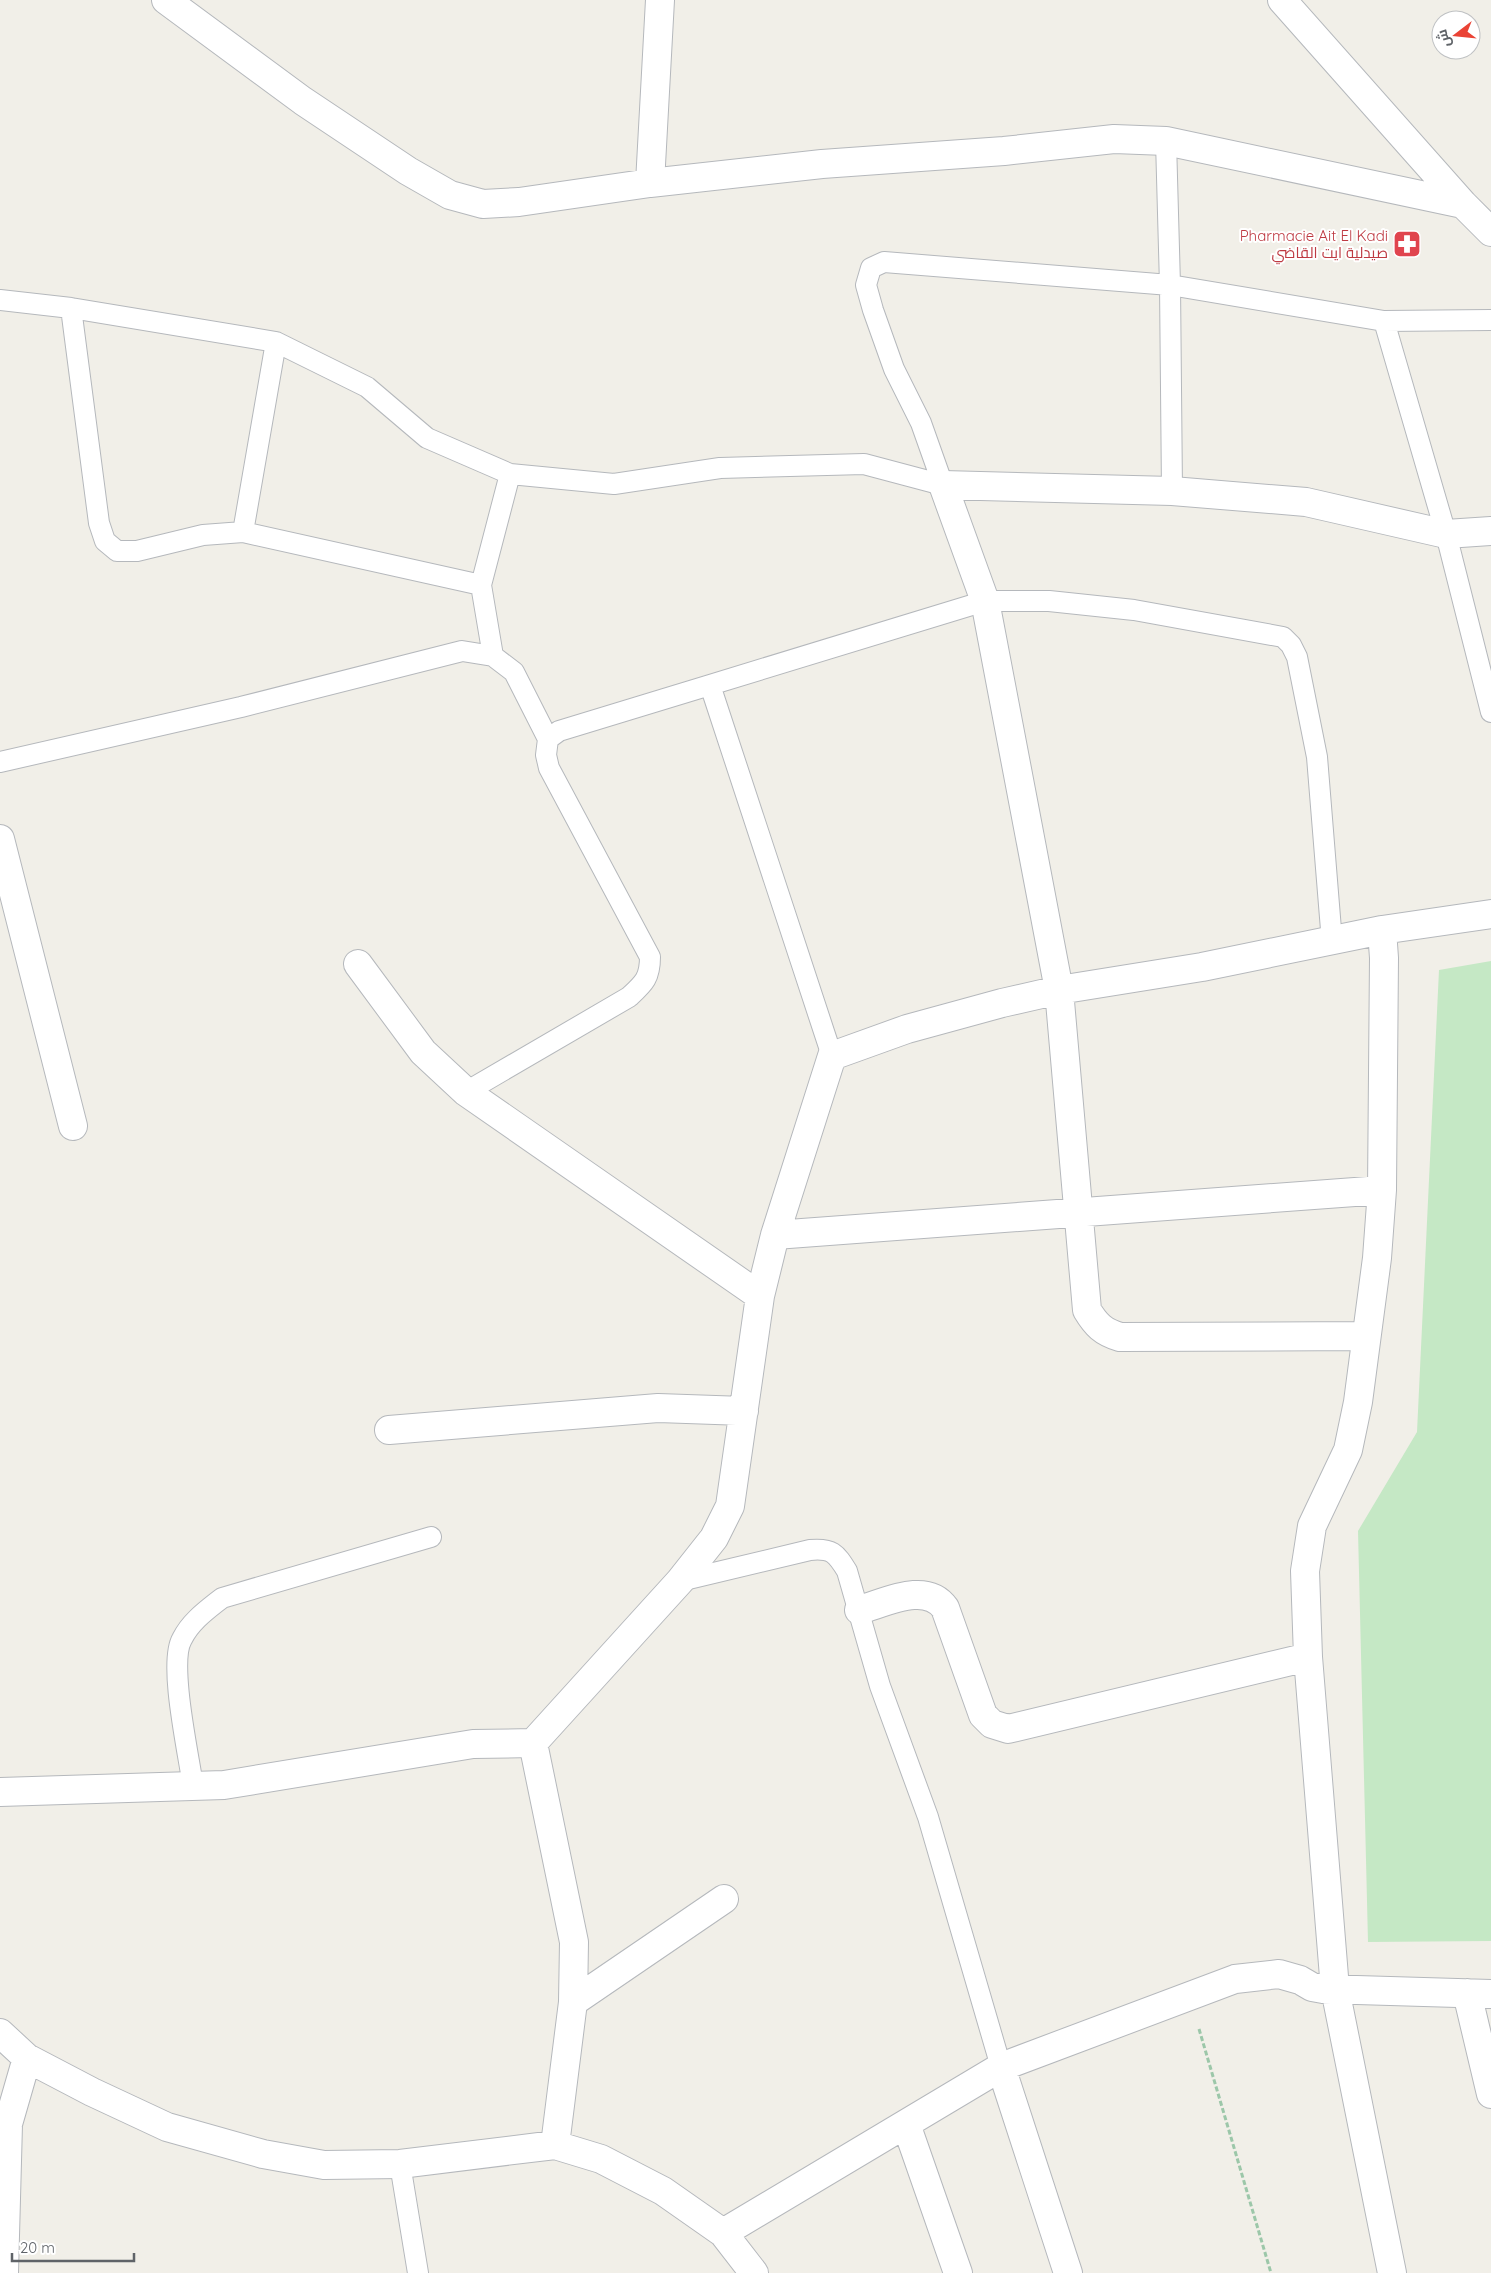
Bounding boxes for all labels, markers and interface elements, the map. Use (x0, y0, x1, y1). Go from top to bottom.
north arrow (1431, 10, 1481, 60)
text: ش (1432, 27, 1455, 50)
place label: Pharmacie Ait El Kadi صيدلية ايت القاضي (1240, 226, 1388, 265)
pharmacy icon: Pharmacie Ait El Kadi صيدلية ايت القاضي (1392, 229, 1422, 259)
scale bar (12, 2230, 135, 2262)
text: 20 m (20, 2238, 55, 2257)

